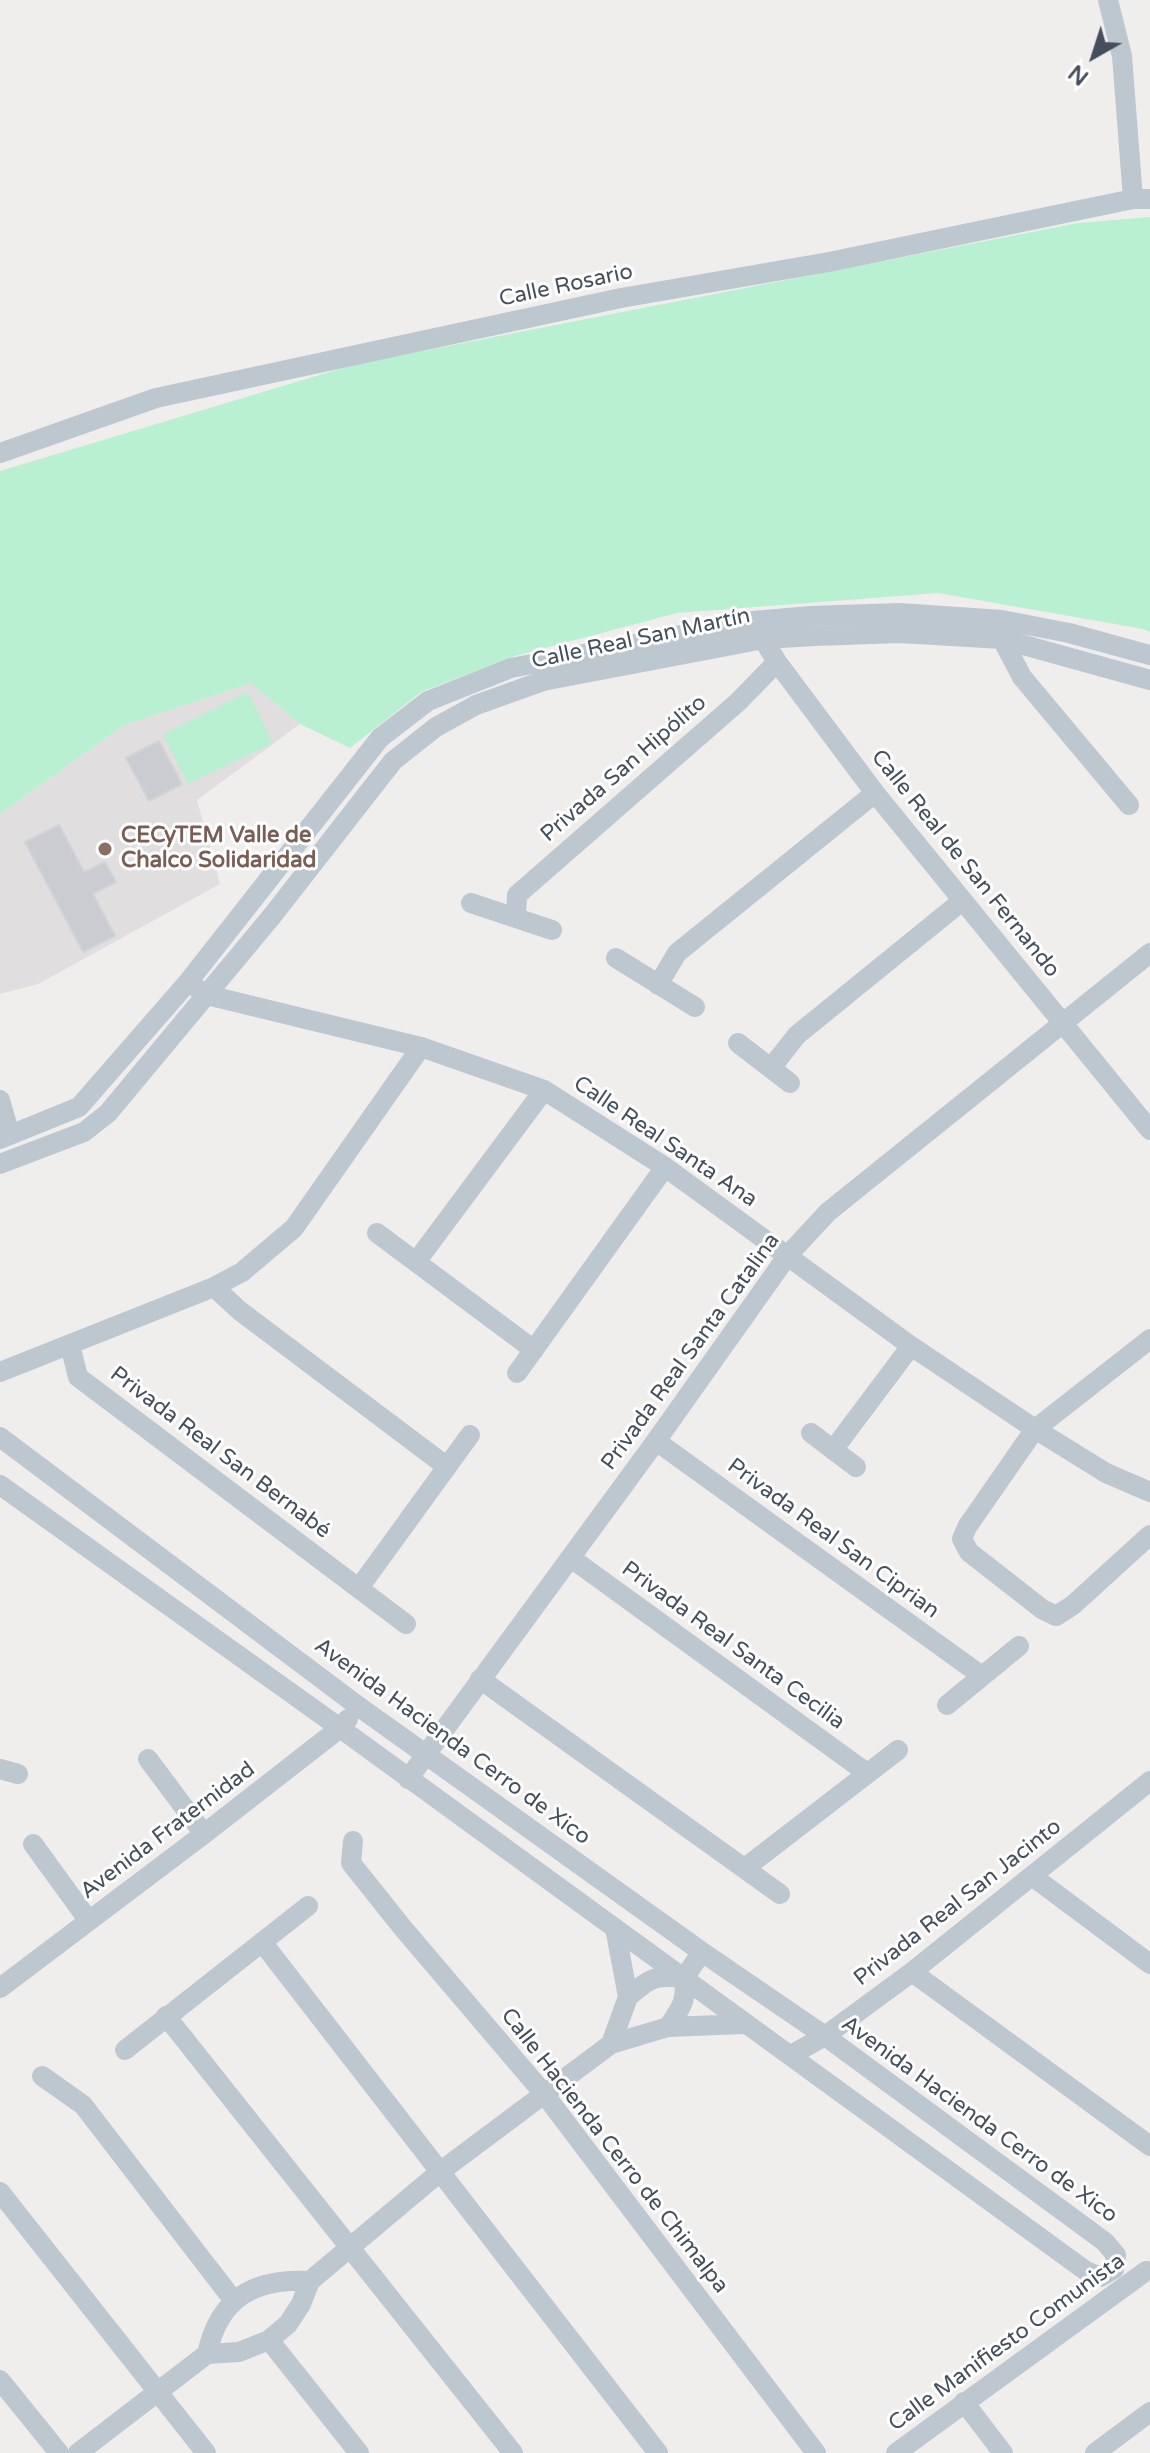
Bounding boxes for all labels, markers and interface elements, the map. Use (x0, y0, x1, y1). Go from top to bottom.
north arrow (1054, 16, 1134, 96)
text: N (1064, 59, 1094, 90)
street label: Calle Rosario (497, 259, 635, 313)
street label: Calle Real San Martín (529, 603, 753, 675)
street label: Privada San Hipólito (536, 690, 712, 848)
street label: Calle Real de San Fernando (865, 745, 1065, 983)
place label: CECyTEM Valle de Chalco Solidaridad (121, 823, 316, 874)
marker: CECyTEM Valle de Chalco Solidaridad (96, 840, 114, 858)
street label: Calle Real Santa Ana (568, 1071, 762, 1213)
street label: Privada Real Santa Catalina (596, 1228, 786, 1476)
street label: Privada Real San Bernabé (105, 1361, 335, 1545)
street label: Privada Real San Ciprian (722, 1453, 944, 1625)
street label: Privada Real Santa Cecilia (616, 1556, 850, 1736)
street label: Avenida Hacienda Cerro de Xico (309, 1633, 595, 1851)
street label: Avenida Fraternidad (75, 1757, 261, 1905)
street label: Privada Real San Jacinto (849, 1814, 1067, 1992)
street label: Calle Hacienda Cerro de Chimalpa (495, 2003, 733, 2299)
street label: Avenida Hacienda Cerro de Xico (836, 2011, 1122, 2229)
street label: Calle Manifiesto Comunista (884, 2248, 1130, 2438)

